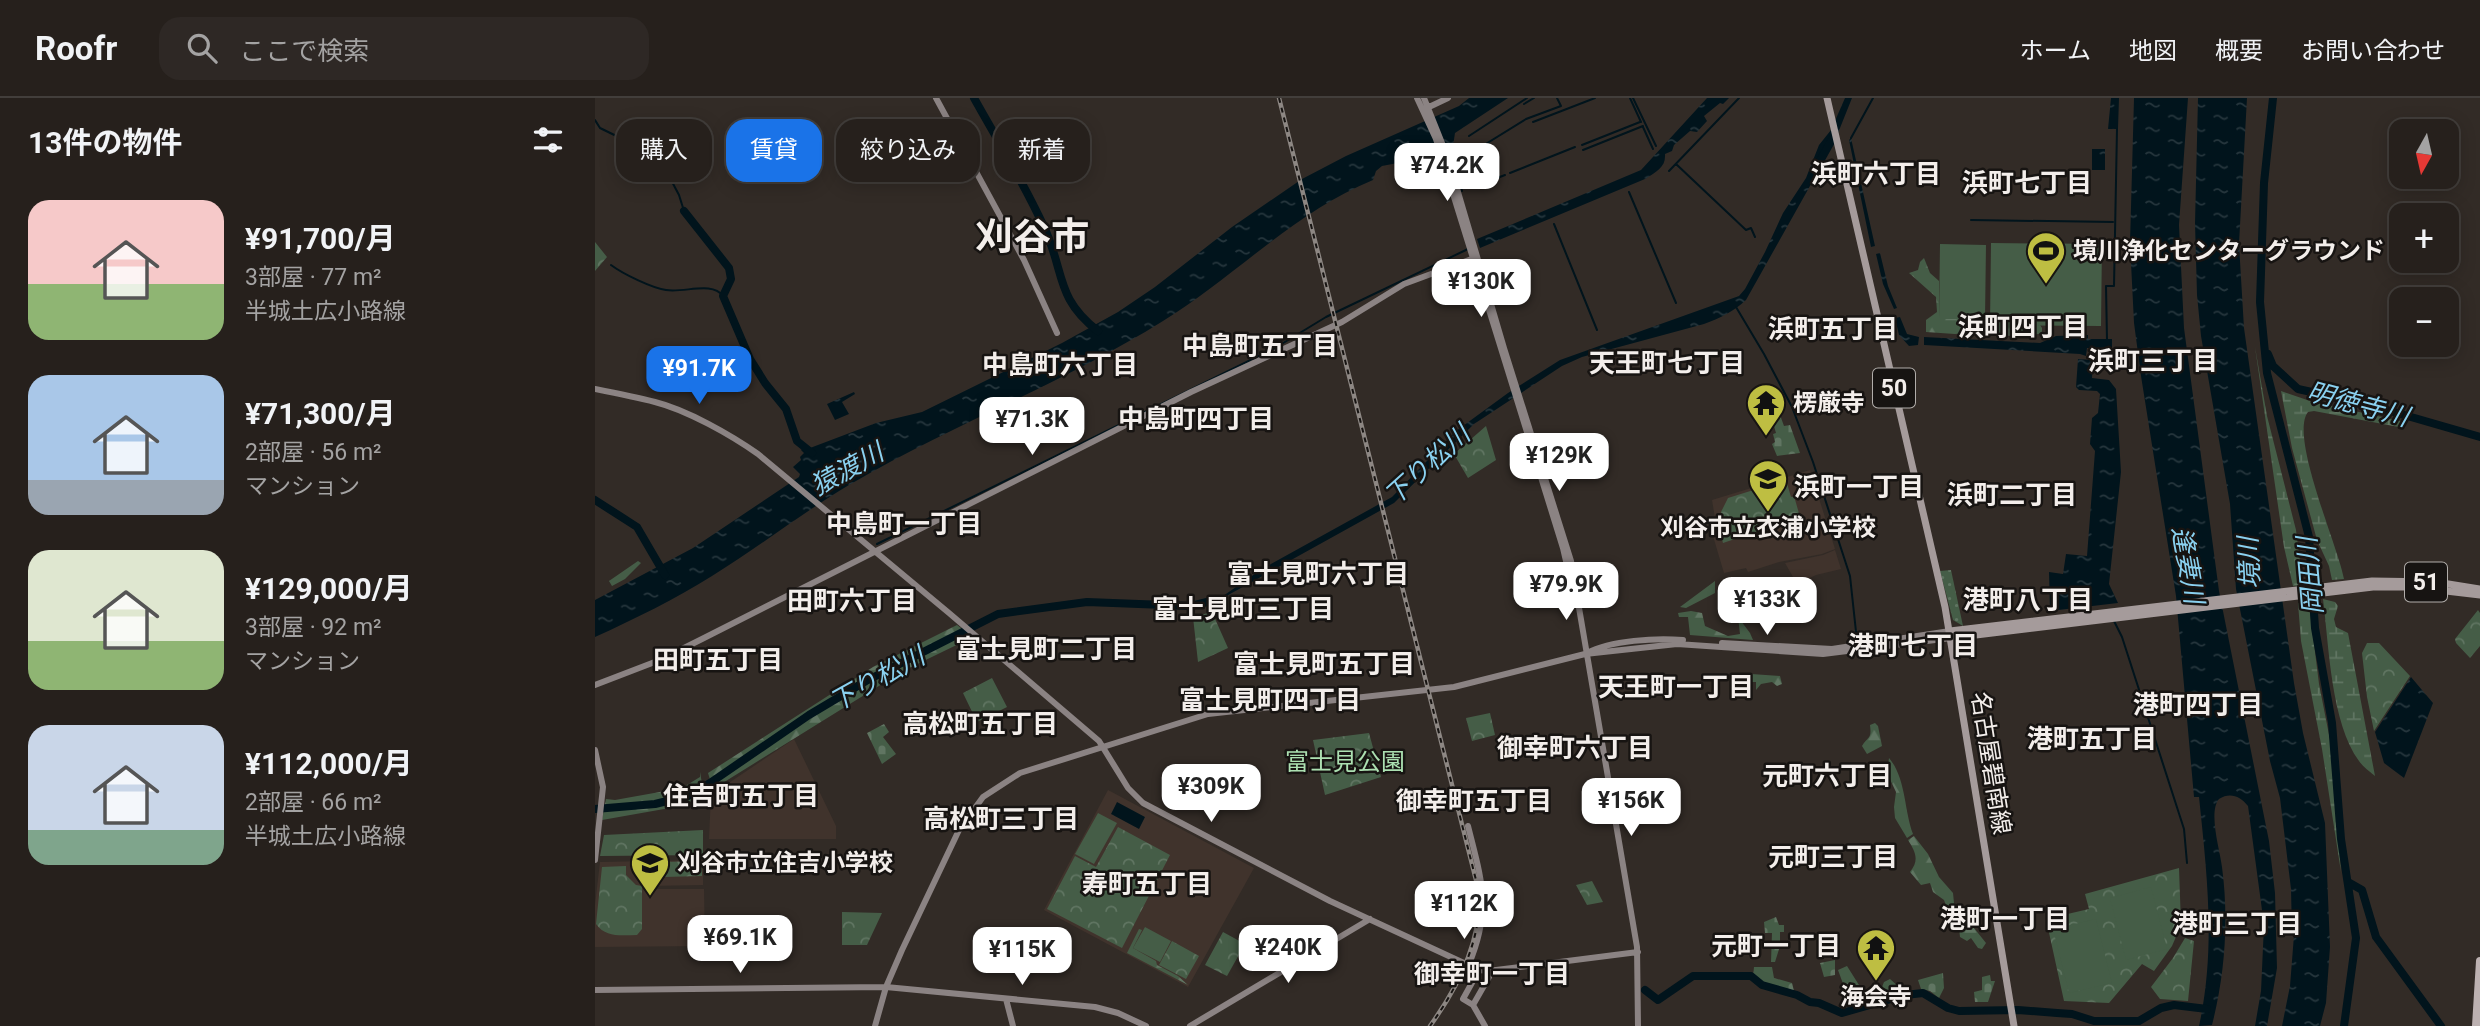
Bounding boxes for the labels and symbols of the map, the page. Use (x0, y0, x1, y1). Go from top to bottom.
north arrow (2389, 119, 2459, 189)
pin: ¥74.2K (1390, 144, 1504, 203)
district label: 浜町六丁目 (1811, 159, 1941, 189)
district label: 浜町七丁目 (1962, 168, 2092, 198)
district label: 刈谷市 (975, 215, 1089, 259)
sports icon: 境川浄化センターグラウンド (2025, 230, 2067, 285)
place label: 境川浄化センターグラウンド (2073, 237, 2385, 265)
pin: ¥130K (1432, 260, 1530, 319)
district label: 浜町四丁目 (1958, 312, 2088, 342)
district label: 浜町五丁目 (1768, 314, 1898, 344)
district label: 中島町五丁目 (1182, 331, 1338, 361)
pin: ¥91.7K (642, 346, 756, 406)
district label: 浜町三丁目 (2088, 346, 2218, 376)
district label: 天王町七丁目 (1589, 348, 1745, 378)
district label: 中島町六丁目 (982, 350, 1138, 380)
road number: 50 (1873, 368, 1915, 408)
water label: 明徳寺川 (2304, 376, 2415, 433)
temple icon: 楞厳寺 (1745, 382, 1787, 437)
place label: 楞厳寺 (1793, 389, 1865, 417)
pin: ¥71.3K (975, 398, 1089, 457)
district label: 中島町四丁目 (1118, 404, 1274, 434)
water label: 下り松川 (1378, 417, 1478, 511)
pin: ¥129K (1510, 434, 1608, 493)
water label: 猿渡川 (806, 436, 891, 501)
school or university icon: 刈谷市立衣浦小学校 (1747, 458, 1789, 513)
district label: 浜町一丁目 (1794, 472, 1924, 502)
district label: 浜町二丁目 (1947, 480, 2077, 510)
district label: 中島町一丁目 (826, 509, 982, 539)
place label: 刈谷市立衣浦小学校 (1660, 514, 1876, 542)
water label: 逢妻川 (2166, 524, 2210, 609)
water label: 境川 (2233, 533, 2265, 590)
water label: 岡田川 (2291, 533, 2328, 616)
district label: 富士見町六丁目 (1227, 559, 1409, 589)
pin: ¥79.9K (1509, 562, 1623, 622)
road number: 51 (2405, 562, 2447, 602)
pin: ¥133K (1718, 578, 1816, 637)
district label: 港町八丁目 (1963, 585, 2093, 615)
district label: 田町六丁目 (787, 586, 917, 616)
district label: 富士見町三丁目 (1152, 594, 1334, 624)
district label: 港町七丁目 (1848, 631, 1978, 661)
district label: 富士見町二丁目 (955, 634, 1137, 664)
water label: 下り松川 (824, 639, 932, 717)
district label: 田町五丁目 (653, 645, 783, 675)
district label: 富士見町五丁目 (1233, 649, 1415, 679)
district label: 天王町一丁目 (1598, 672, 1754, 702)
district label: 富士見町四丁目 (1179, 685, 1361, 715)
street label: 名古屋碧南線 (1966, 690, 2016, 836)
district label: 港町四丁目 (2133, 690, 2263, 720)
district label: 高松町五丁目 (902, 709, 1058, 739)
district label: 港町五丁目 (2027, 724, 2157, 754)
district label: 御幸町六丁目 (1497, 733, 1653, 763)
park label: 富士見公園 (1285, 748, 1405, 776)
district label: 元町六丁目 (1762, 761, 1892, 791)
pin: ¥309K (1162, 764, 1260, 824)
pin: ¥156K (1582, 778, 1680, 838)
district label: 住吉町五丁目 (663, 781, 819, 811)
district label: 御幸町五丁目 (1396, 786, 1552, 816)
district label: 高松町三丁目 (923, 804, 1079, 834)
school or university icon: 刈谷市立住吉小学校 (629, 842, 671, 897)
district label: 元町三丁目 (1768, 842, 1898, 872)
place label: 刈谷市立住吉小学校 (677, 849, 893, 877)
district label: 寿町五丁目 (1082, 869, 1212, 899)
pin: ¥112K (1415, 882, 1513, 941)
district label: 港町一丁目 (1940, 904, 2070, 934)
district label: 港町三丁目 (2172, 909, 2302, 939)
pin: ¥69.1K (683, 916, 797, 975)
pin: ¥240K (1239, 926, 1337, 985)
temple icon: 海会寺 (1855, 927, 1897, 982)
pin: ¥115K (973, 928, 1071, 987)
district label: 元町一丁目 (1711, 931, 1841, 961)
district label: 御幸町一丁目 (1414, 959, 1570, 989)
place label: 海会寺 (1840, 983, 1912, 1011)

